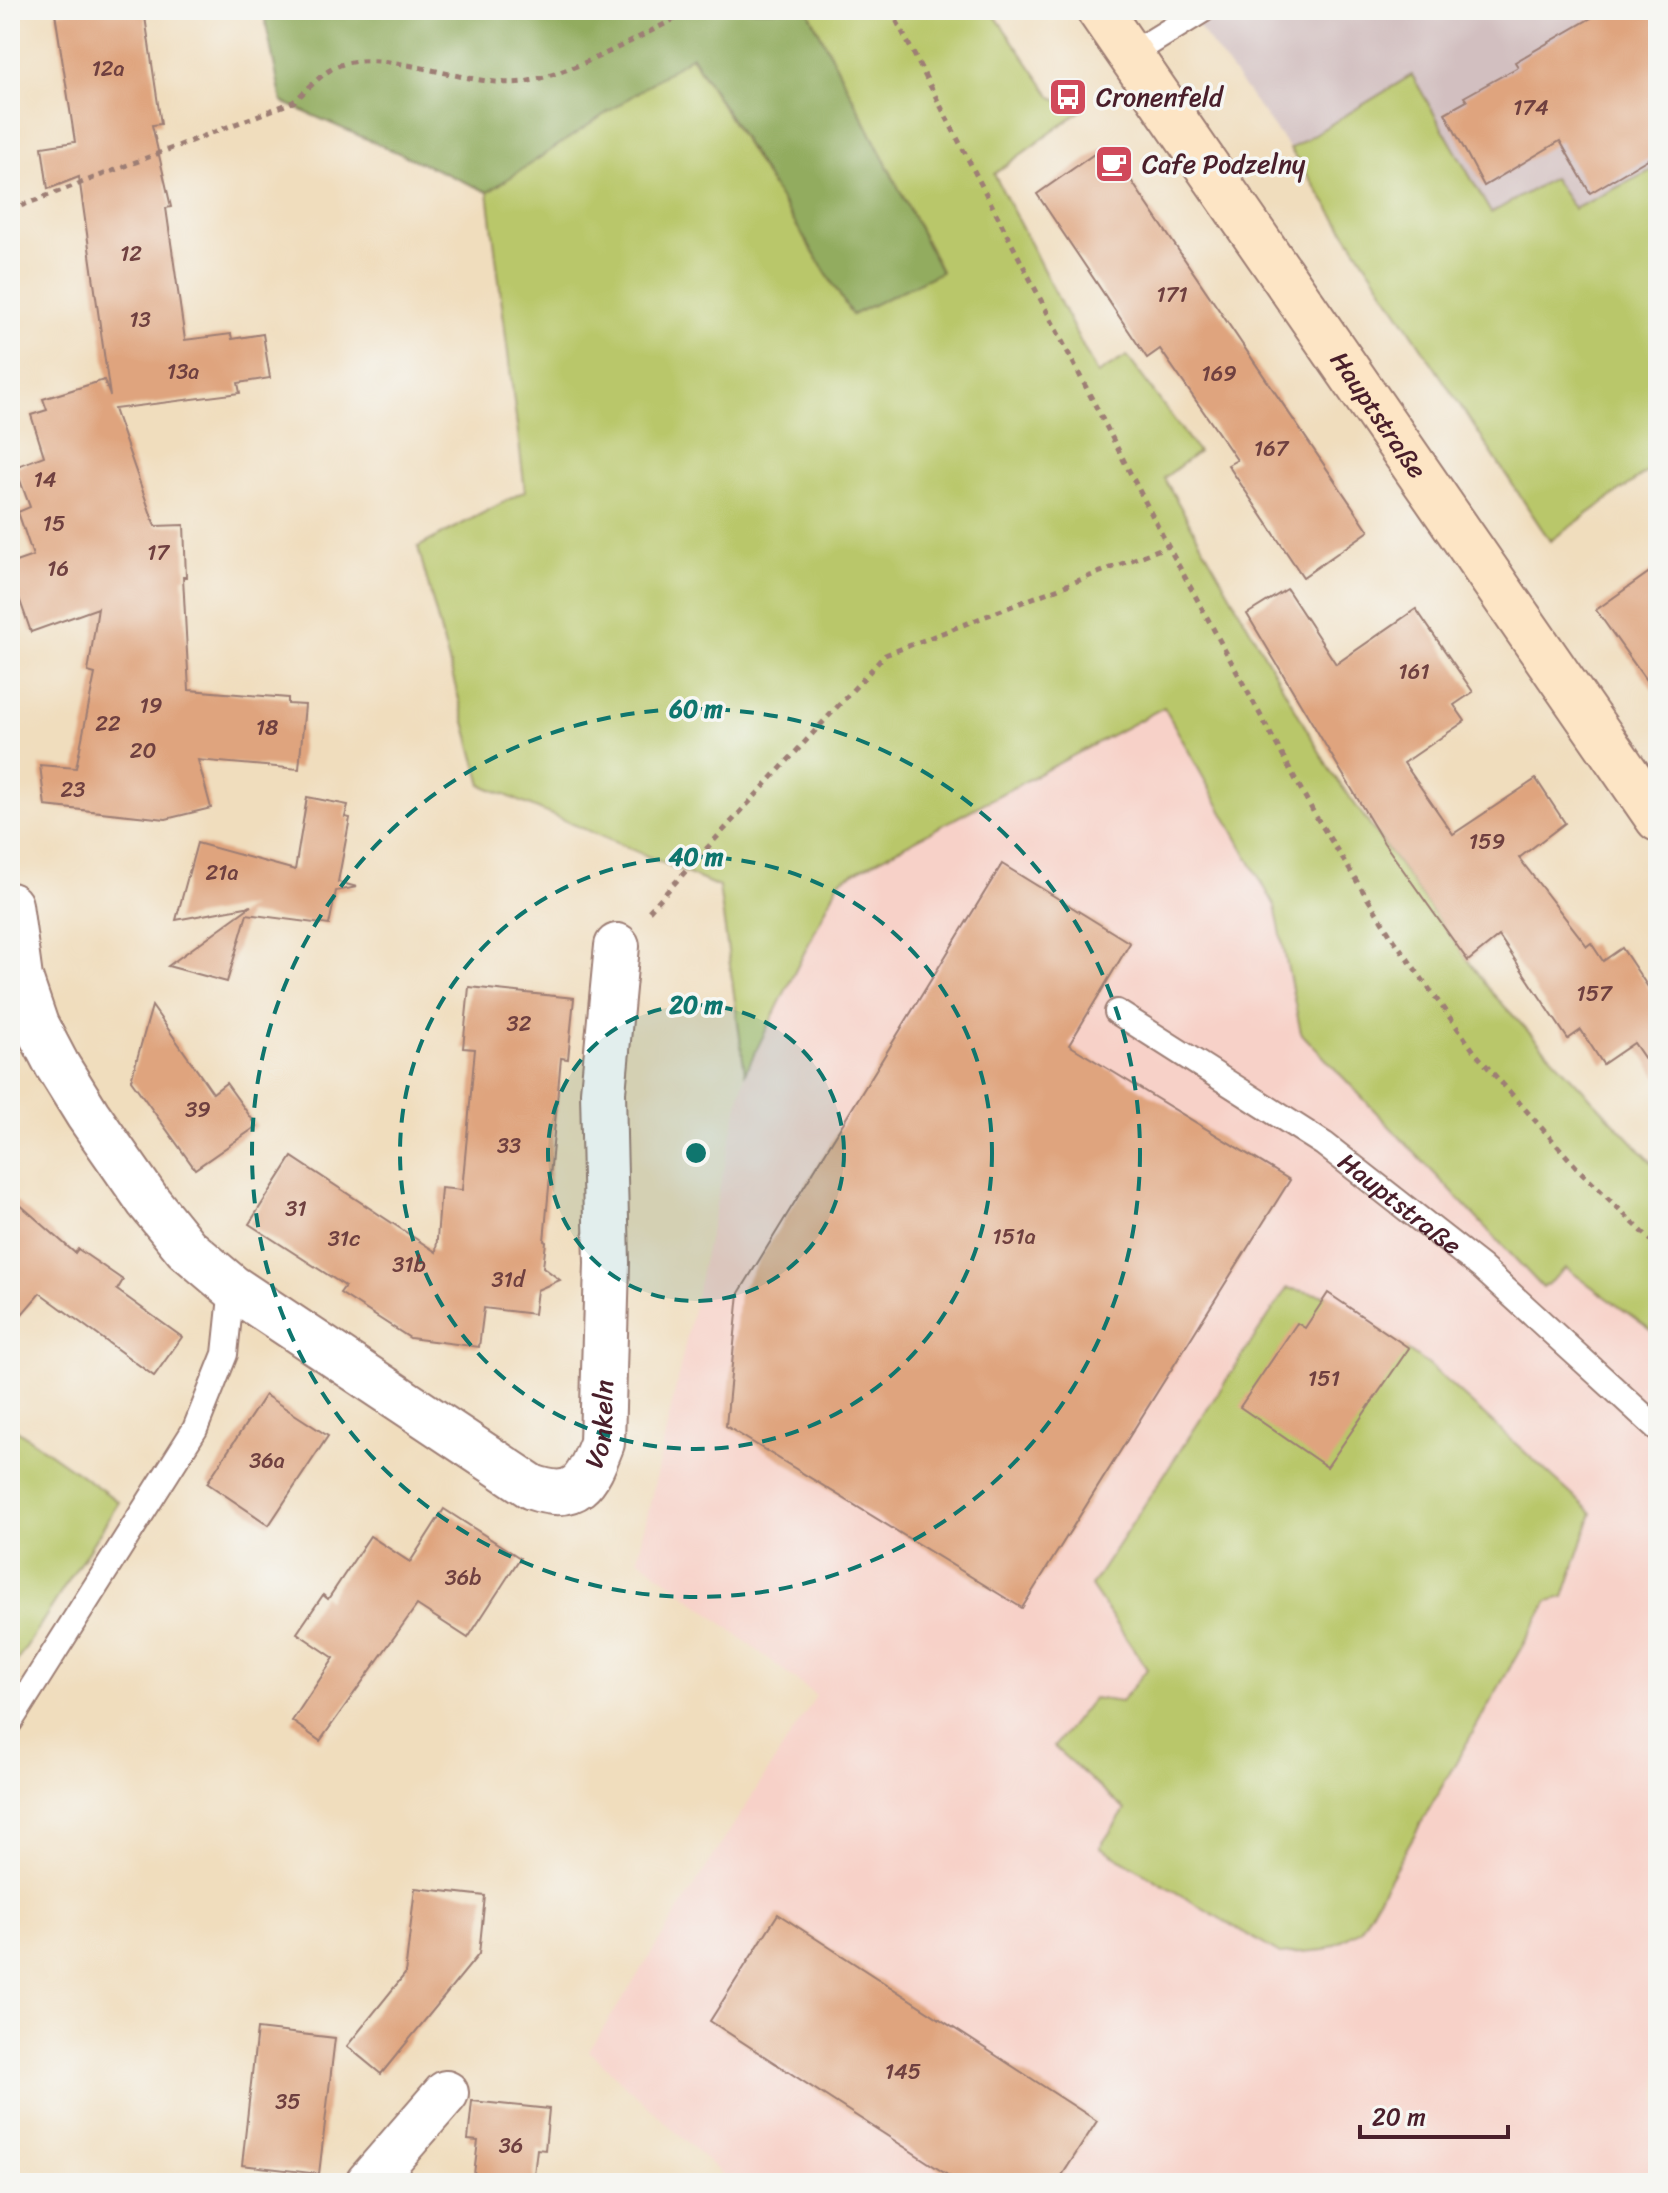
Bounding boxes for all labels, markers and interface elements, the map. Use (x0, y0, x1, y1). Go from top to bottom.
house number: 12a (91, 49, 125, 88)
place label: Cronenfeld (1096, 74, 1225, 120)
bus stop icon: Cronenfeld (1047, 76, 1089, 118)
house number: 174 (1513, 88, 1549, 127)
place label: Cafe Podzelny (1142, 141, 1306, 187)
cafe icon: Cafe Podzelny (1093, 143, 1135, 185)
house number: 12 (120, 234, 142, 273)
house number: 171 (1156, 275, 1188, 314)
house number: 13 (129, 300, 151, 339)
street label: Hauptstraße (1318, 341, 1440, 489)
house number: 13a (167, 352, 199, 391)
house number: 169 (1201, 354, 1237, 393)
house number: 167 (1254, 429, 1290, 468)
house number: 14 (33, 460, 57, 499)
house number: 15 (43, 504, 65, 543)
house number: 17 (147, 533, 170, 572)
house number: 16 (47, 549, 69, 588)
house number: 161 (1398, 652, 1430, 691)
house number: 19 (140, 686, 162, 725)
text: 60 m (668, 688, 723, 730)
house number: 22 (95, 704, 121, 743)
house number: 18 (256, 708, 278, 747)
house number: 20 (130, 731, 156, 770)
house number: 23 (61, 770, 85, 809)
house number: 159 (1469, 822, 1505, 861)
text: 40 m (669, 836, 724, 878)
house number: 21a (205, 853, 239, 892)
house number: 157 (1576, 974, 1613, 1013)
text: 20 m (668, 984, 723, 1026)
house number: 32 (507, 1004, 532, 1043)
house number: 39 (185, 1090, 211, 1129)
house number: 33 (497, 1126, 521, 1165)
centre of rings (682, 1139, 710, 1167)
street label: Hauptstraße (1328, 1140, 1472, 1267)
house number: 31 (285, 1189, 307, 1228)
house number: 151a (992, 1217, 1036, 1256)
house number: 31c (328, 1219, 360, 1258)
house number: 31b (392, 1245, 426, 1284)
house number: 31d (491, 1260, 526, 1299)
house number: 151 (1308, 1359, 1340, 1398)
street label: Vonkeln (571, 1379, 627, 1476)
house number: 36a (249, 1441, 285, 1480)
house number: 36b (445, 1558, 481, 1597)
house number: 145 (885, 2052, 921, 2091)
house number: 35 (275, 2082, 301, 2121)
scale bar (1360, 2089, 1508, 2139)
text: 20 m (1372, 2096, 1426, 2138)
house number: 36 (499, 2126, 523, 2165)

